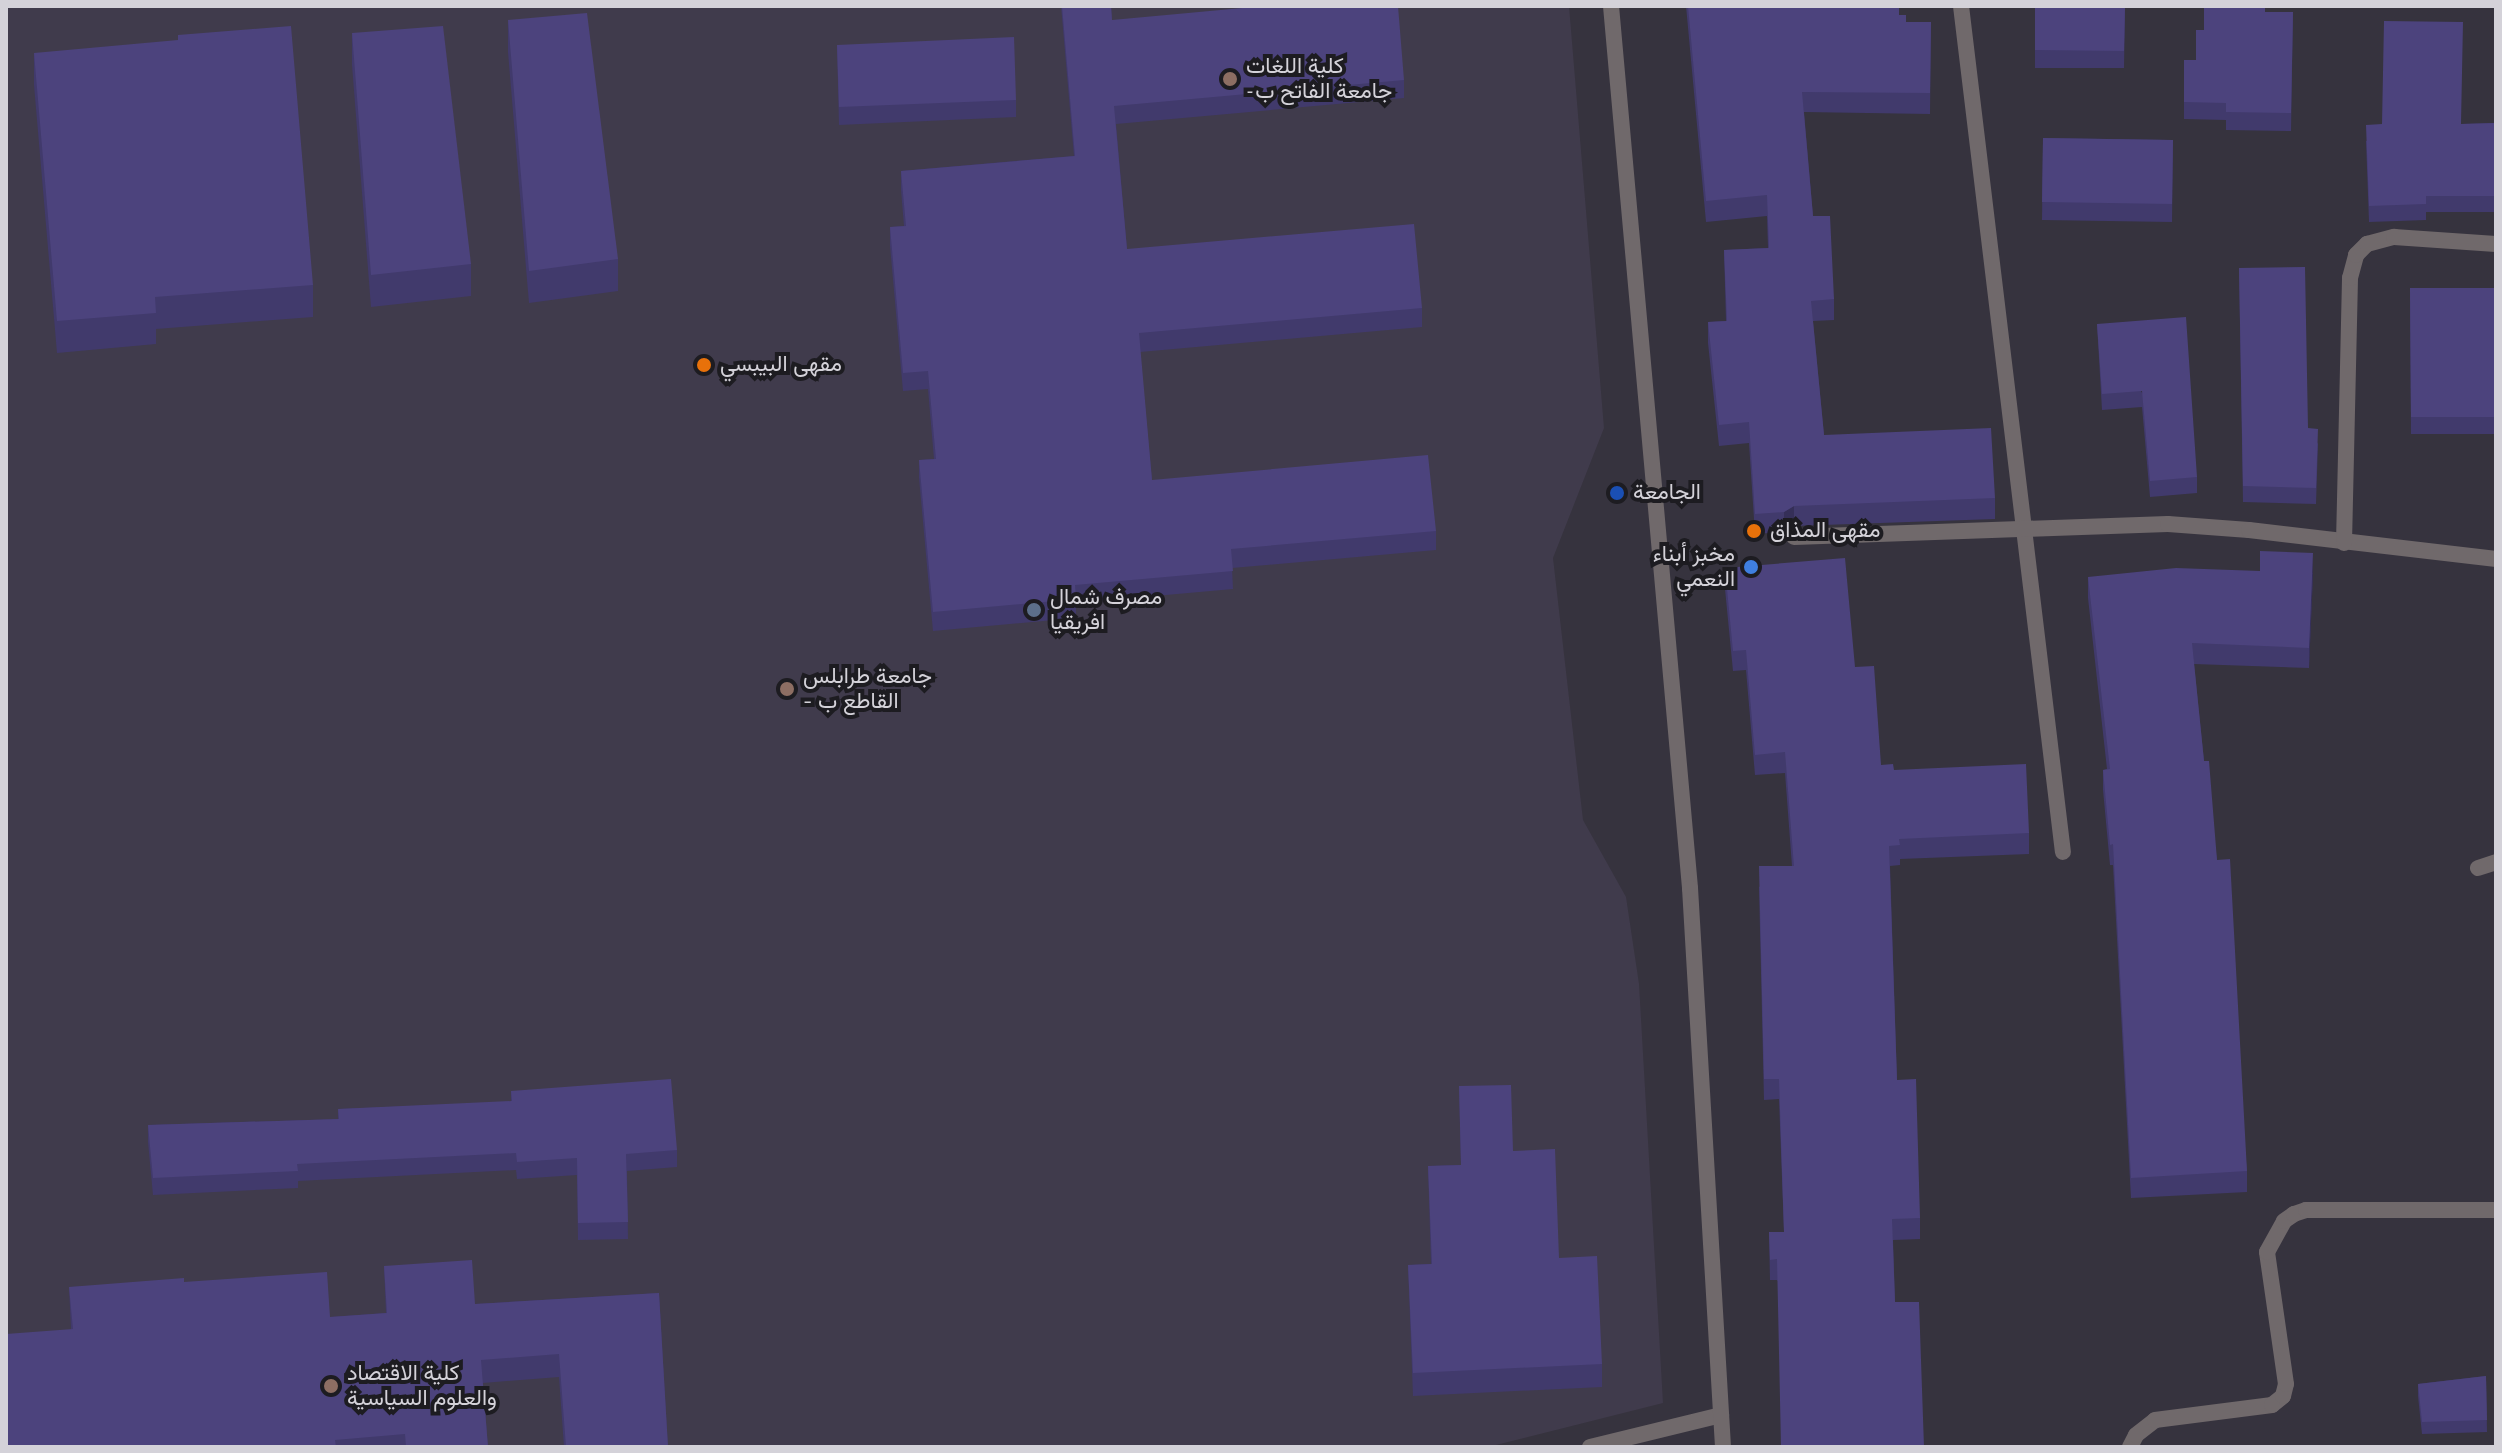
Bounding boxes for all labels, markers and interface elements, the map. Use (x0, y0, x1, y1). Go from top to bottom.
place label: كلية اللغات -جامعة الفاتح ب (1246, 53, 1392, 104)
marker: كلية اللغات -جامعة الفاتح ب (1221, 70, 1239, 88)
place label: مقهى البيبسي (720, 352, 842, 378)
marker: مقهى البيبسي (695, 356, 713, 374)
place label: الجامعة (1633, 480, 1701, 506)
marker: الجامعة (1608, 484, 1626, 502)
place label: مقهى المذاق (1770, 518, 1881, 544)
marker: مقهى المذاق (1745, 522, 1763, 540)
place label: مخبز أبناء النعمي (1653, 541, 1735, 592)
marker: مخبز أبناء النعمي (1742, 558, 1760, 576)
place label: مصرف شمال افريقيا (1050, 584, 1162, 636)
marker: مصرف شمال افريقيا (1025, 601, 1043, 619)
place label: جامعة طرابلس - القاطع ب (803, 663, 932, 714)
marker: جامعة طرابلس - القاطع ب (778, 680, 796, 698)
place label: كلية الاقتصاد والعلوم السياسية (347, 1360, 497, 1412)
marker: كلية الاقتصاد والعلوم السياسية (322, 1377, 340, 1395)

